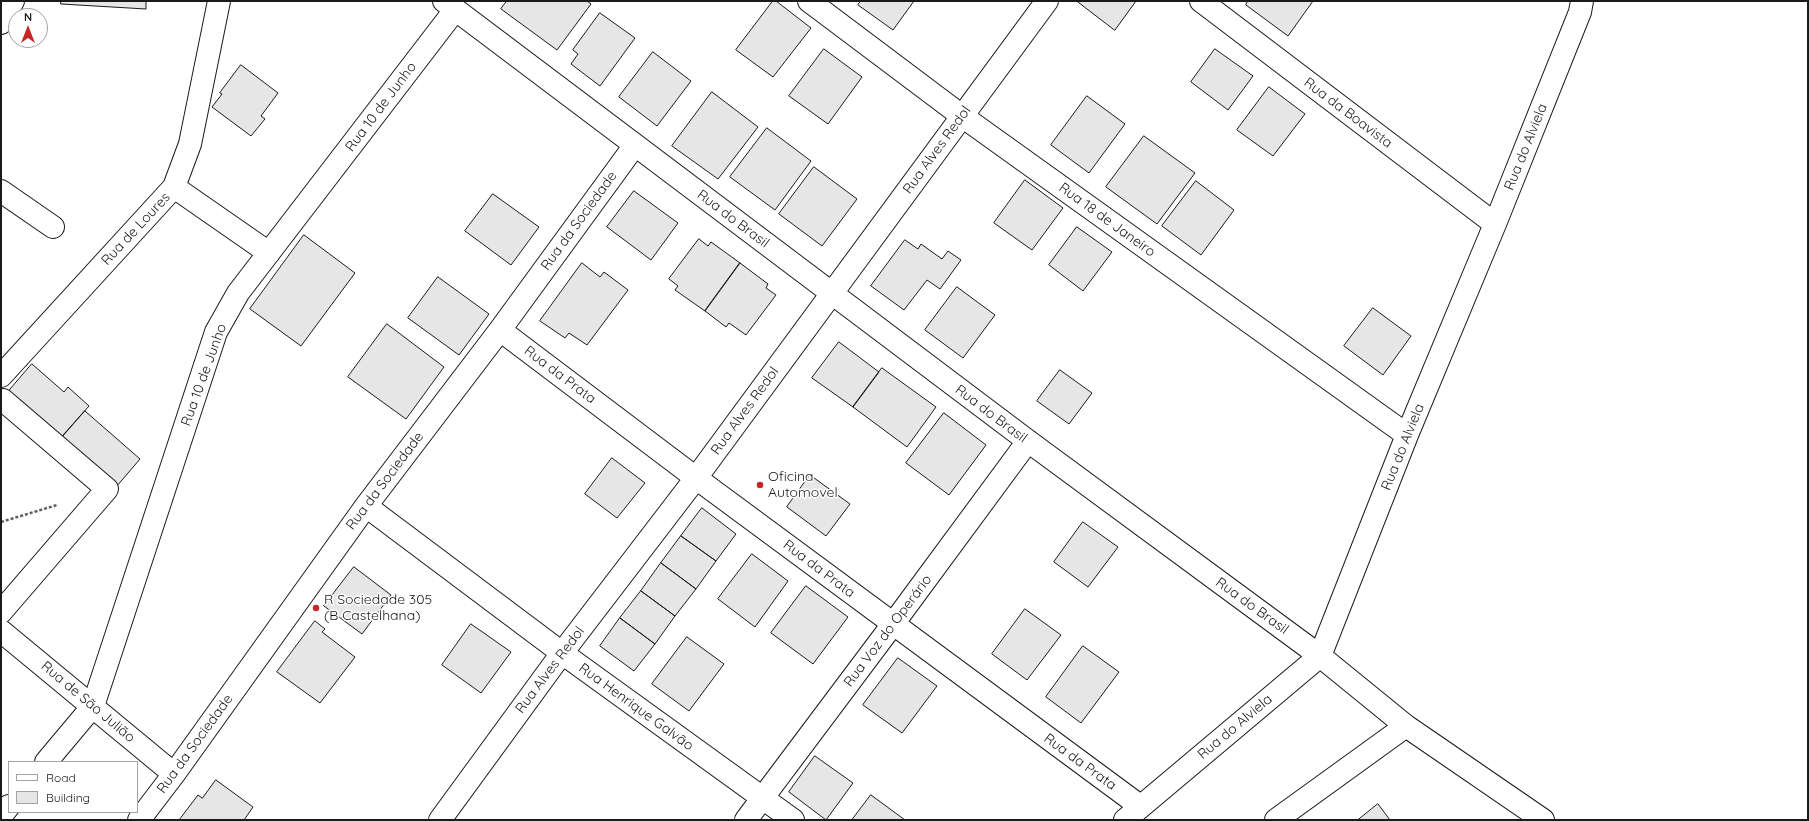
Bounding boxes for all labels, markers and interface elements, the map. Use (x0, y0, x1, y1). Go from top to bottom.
north arrow (8, 8, 48, 48)
text: N (24, 10, 32, 24)
street label: Rua 10 de Junho (342, 59, 420, 155)
street label: Rua da Boavista (1300, 74, 1396, 152)
street label: Rua do Alviela (1501, 101, 1551, 193)
street label: Rua Alves Redol (900, 103, 974, 197)
street label: Rua da Sociedade (537, 168, 621, 274)
street label: Rua 18 de Janeiro (1055, 179, 1159, 261)
street label: Rua do Brasil (694, 186, 772, 252)
street label: Rua de Loures (98, 189, 174, 269)
street label: Rua 10 de Junho (178, 322, 230, 428)
street label: Rua da Prata (521, 343, 599, 407)
street label: Rua Alves Redol (708, 364, 782, 458)
street label: Rua do Brasil (952, 381, 1030, 447)
street label: Rua do Alviela (1378, 401, 1428, 493)
street label: Rua da Sociedade (343, 429, 427, 533)
place label: Oficina Automovel (768, 469, 838, 502)
marker: Oficina Automovel (755, 480, 765, 490)
street label: Rua da Prata (780, 537, 858, 601)
street label: Rua Voz do Operário (840, 572, 936, 690)
street label: Rua do Brasil (1212, 574, 1292, 638)
place label: R Sociedade 305 (B Castelhana) (324, 592, 432, 624)
marker: R Sociedade 305 (B Castelhana) (311, 603, 321, 613)
street label: Rua Alves Redol (512, 623, 588, 717)
street label: Rua de São Julião (38, 658, 138, 746)
street label: Rua Henrique Galvão (575, 660, 697, 754)
street label: Rua da Sociedade (153, 691, 237, 797)
street label: Rua do Alviela (1194, 691, 1276, 763)
street label: Rua da Prata (1040, 730, 1120, 794)
legend (8, 761, 138, 813)
text: Road (46, 770, 76, 785)
text: Building (46, 790, 90, 805)

